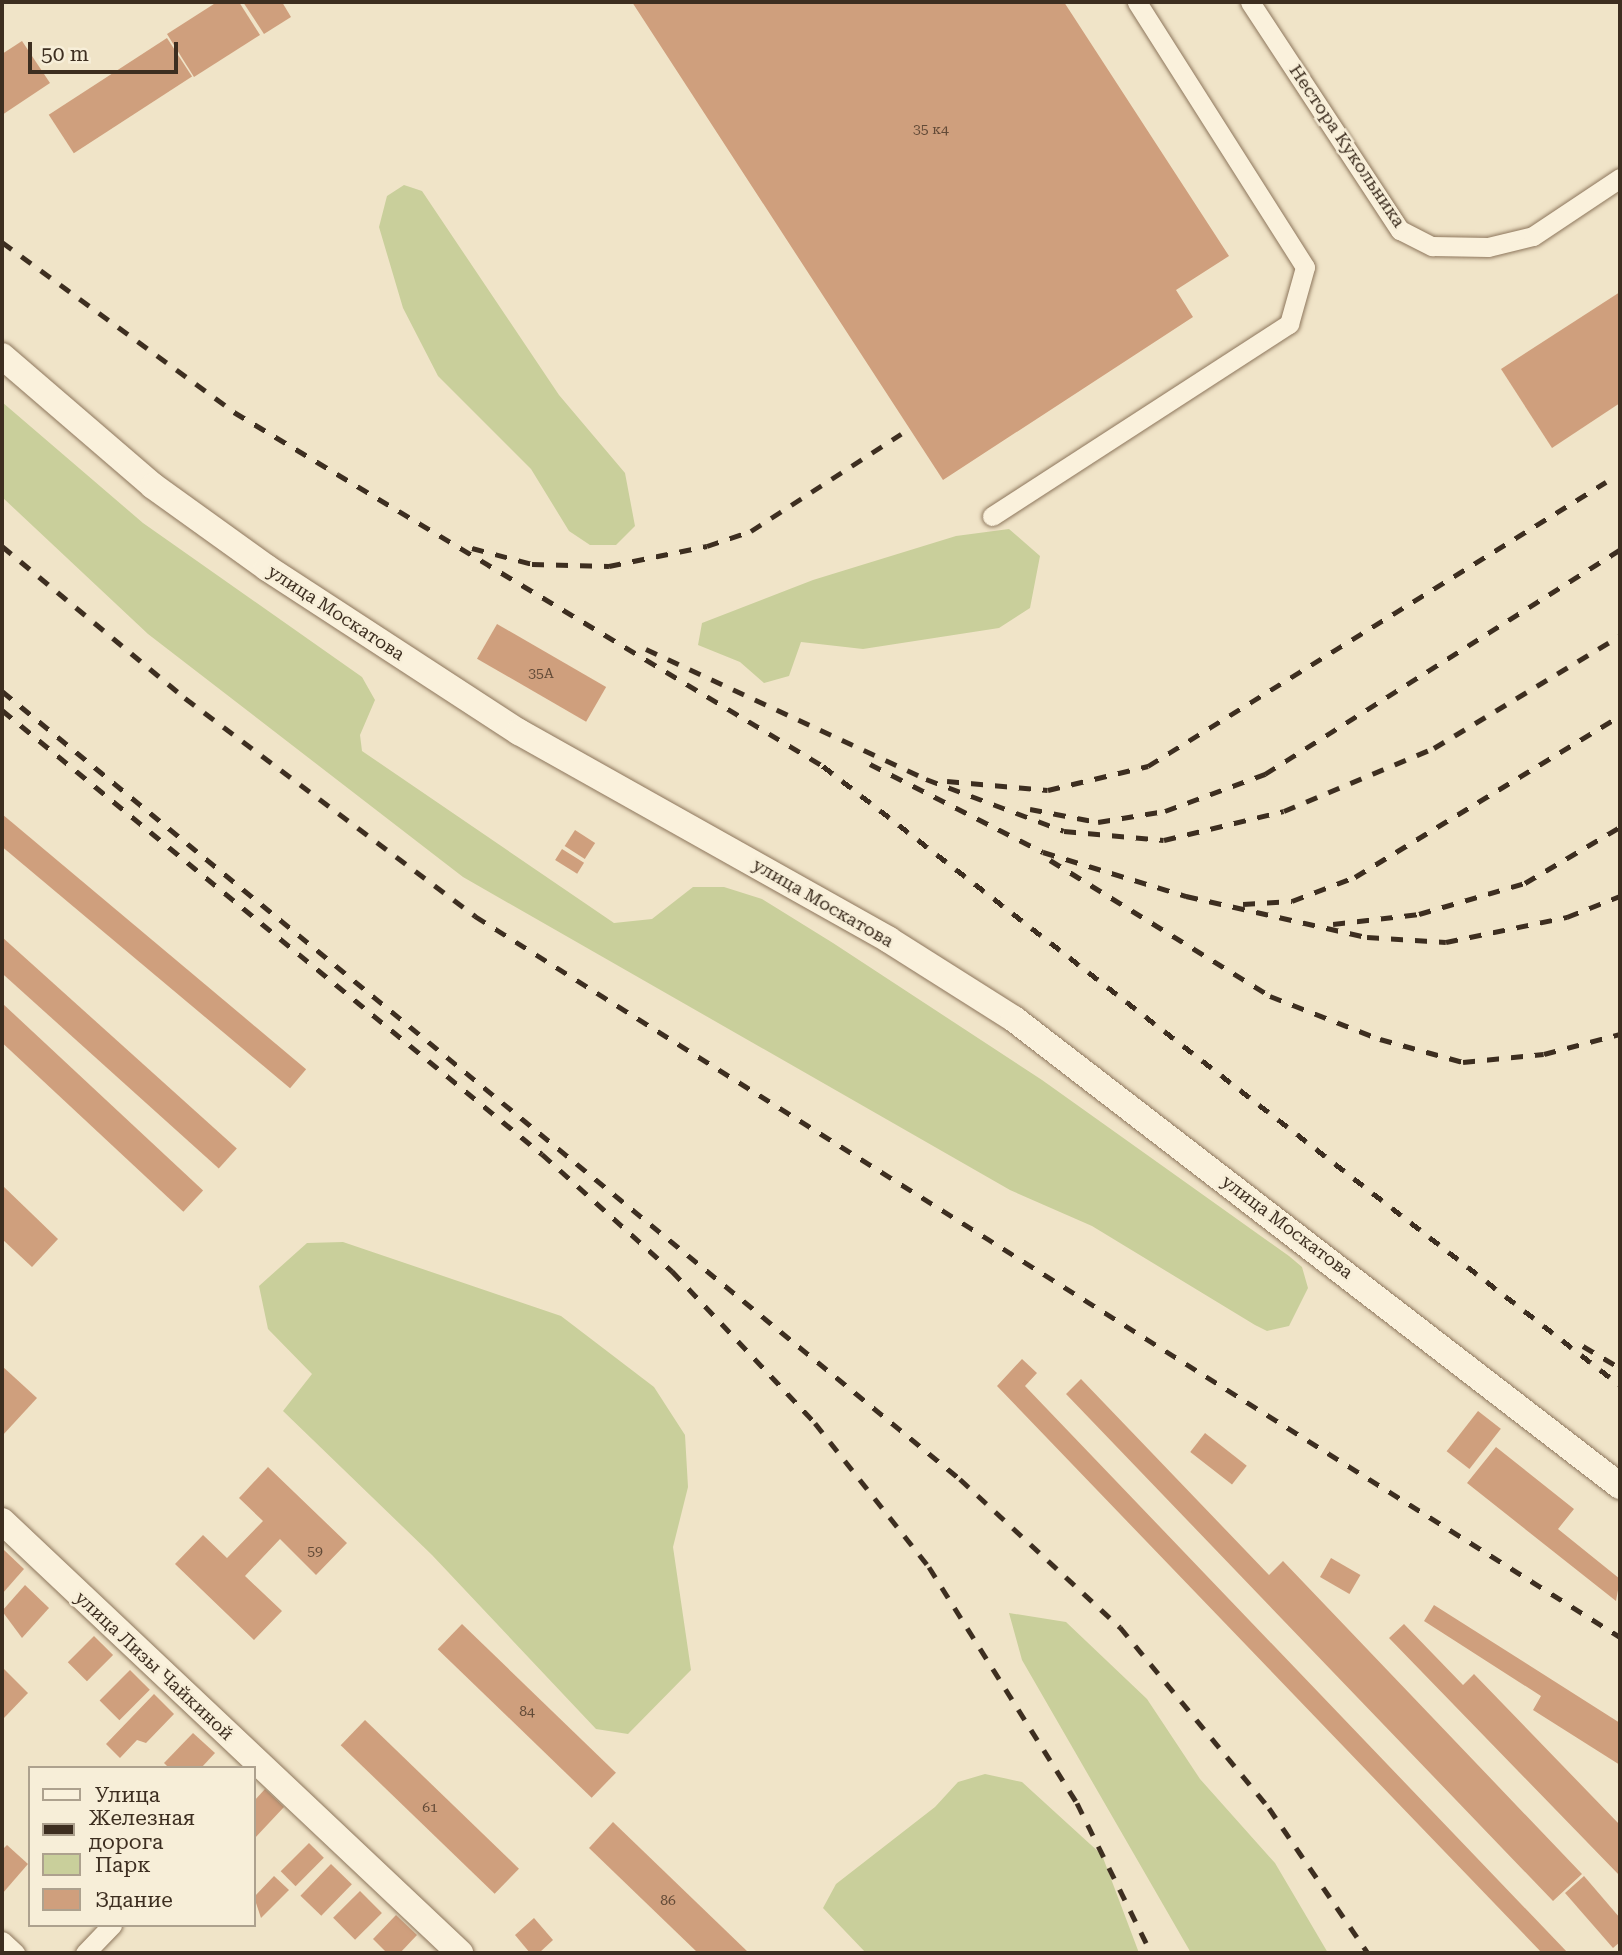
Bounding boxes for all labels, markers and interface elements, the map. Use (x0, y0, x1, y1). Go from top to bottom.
scale bar (32, 28, 182, 72)
text: 50 m (41, 42, 89, 66)
street label: Нестора Кукольника (1284, 60, 1410, 232)
house number: 35 к4 (913, 121, 949, 137)
street label: улица Москатова (263, 561, 409, 665)
house number: 35А (528, 665, 554, 681)
street label: улица Москатова (749, 854, 897, 952)
street label: улица Москатова (1217, 1171, 1357, 1283)
house number: 59 (307, 1543, 323, 1559)
street label: улица Лизы Чайкиной (70, 1587, 238, 1745)
house number: 84 (519, 1703, 535, 1719)
legend (28, 1766, 256, 1927)
text: Улица (95, 1783, 160, 1807)
house number: 61 (422, 1799, 438, 1815)
text: Железная дорога (89, 1806, 195, 1854)
text: Парк (95, 1853, 151, 1877)
text: Здание (95, 1888, 173, 1912)
house number: 86 (660, 1892, 676, 1908)

